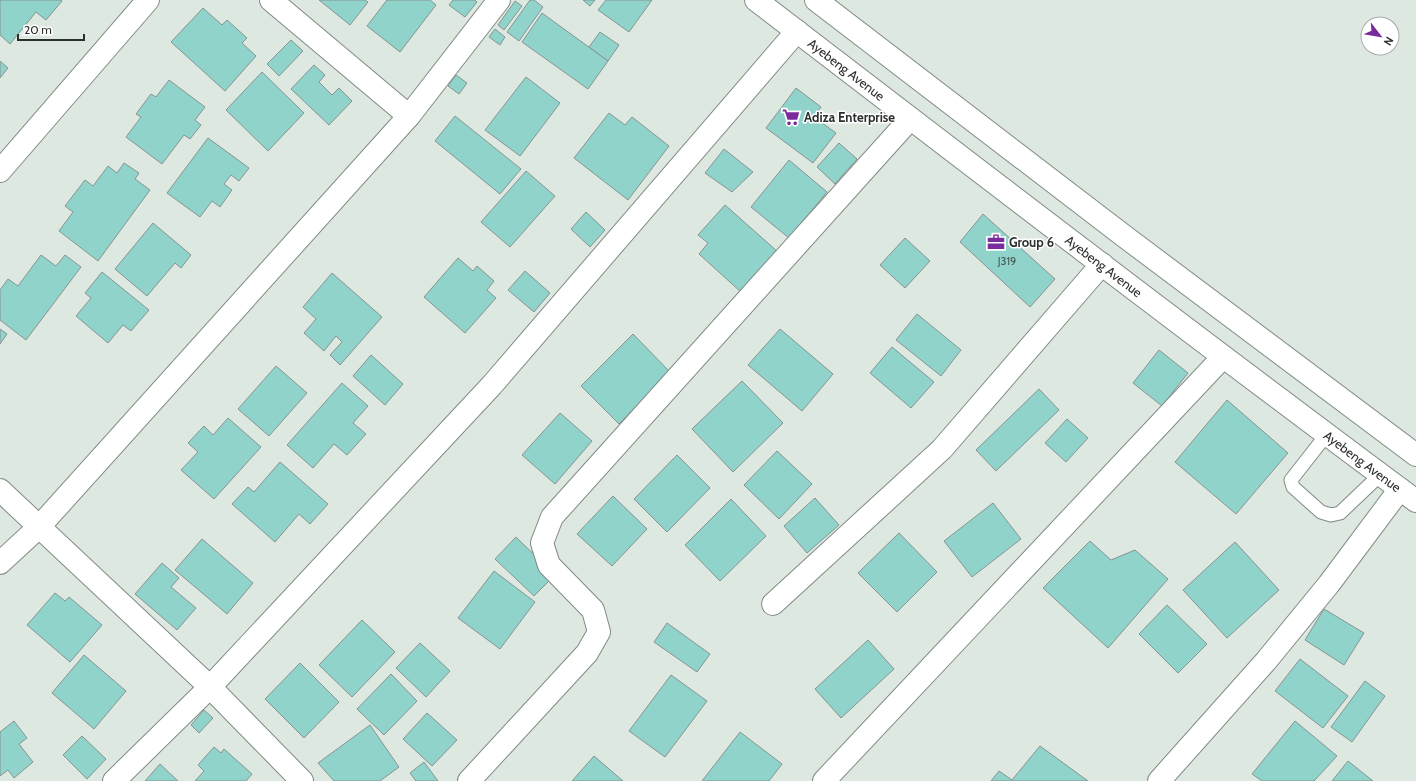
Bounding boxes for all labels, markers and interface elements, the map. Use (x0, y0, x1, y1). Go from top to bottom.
scale bar (18, 16, 84, 42)
north arrow (1360, 16, 1400, 56)
text: 20 m (24, 22, 52, 37)
text: N (1381, 34, 1397, 48)
street label: Ayebeng Avenue (805, 35, 888, 104)
supermarket icon: Adiza Enterprise (781, 107, 801, 127)
place label: Adiza Enterprise (804, 109, 895, 125)
office icon: Group 6 (986, 232, 1006, 252)
street label: Ayebeng Avenue (1062, 232, 1146, 301)
place label: Group 6 (1009, 234, 1054, 250)
house number: J319 (997, 254, 1016, 268)
street label: Ayebeng Avenue (1321, 427, 1405, 495)

